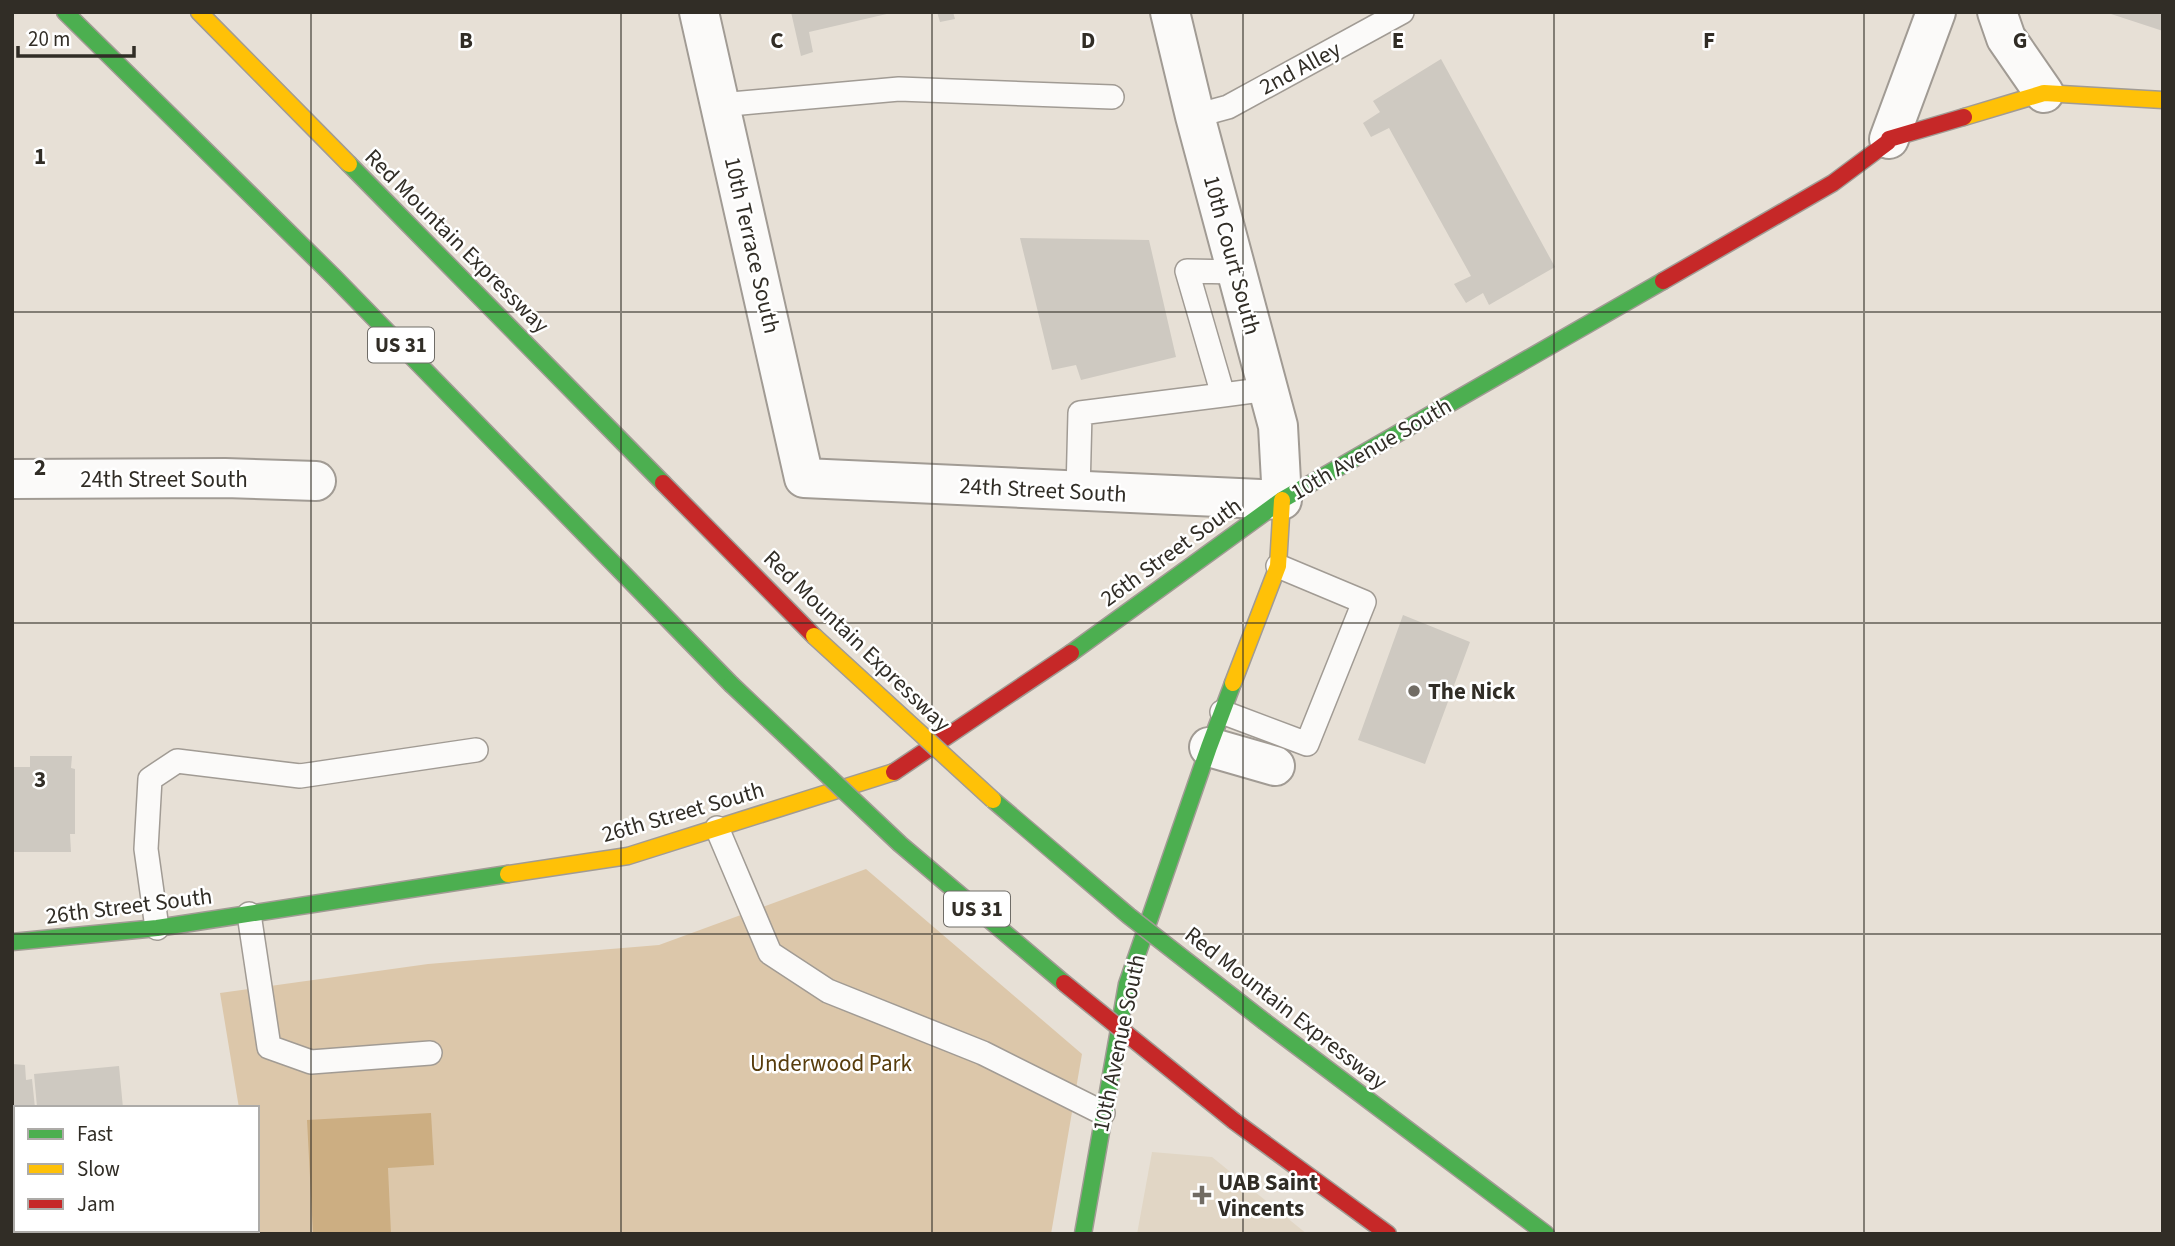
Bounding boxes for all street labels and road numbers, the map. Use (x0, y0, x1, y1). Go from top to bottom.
street label: 2nd Alley (1253, 33, 1347, 103)
street label: Red Mountain Expressway (357, 141, 557, 341)
street label: 10th Terrace South (716, 153, 788, 337)
street label: 10th Court South (1195, 172, 1269, 338)
road number: US 31 (368, 328, 434, 362)
street label: 10th Avenue South (1284, 390, 1458, 508)
street label: 24th Street South (80, 463, 248, 496)
street label: 24th Street South (958, 469, 1128, 511)
street label: 26th Street South (1094, 489, 1248, 615)
street label: Red Mountain Expressway (756, 543, 958, 740)
street label: 26th Street South (598, 773, 768, 851)
street label: 26th Street South (44, 879, 214, 933)
road number: US 31 (944, 892, 1010, 926)
street label: Red Mountain Expressway (1178, 918, 1395, 1098)
street label: 10th Avenue South (1084, 951, 1154, 1135)

